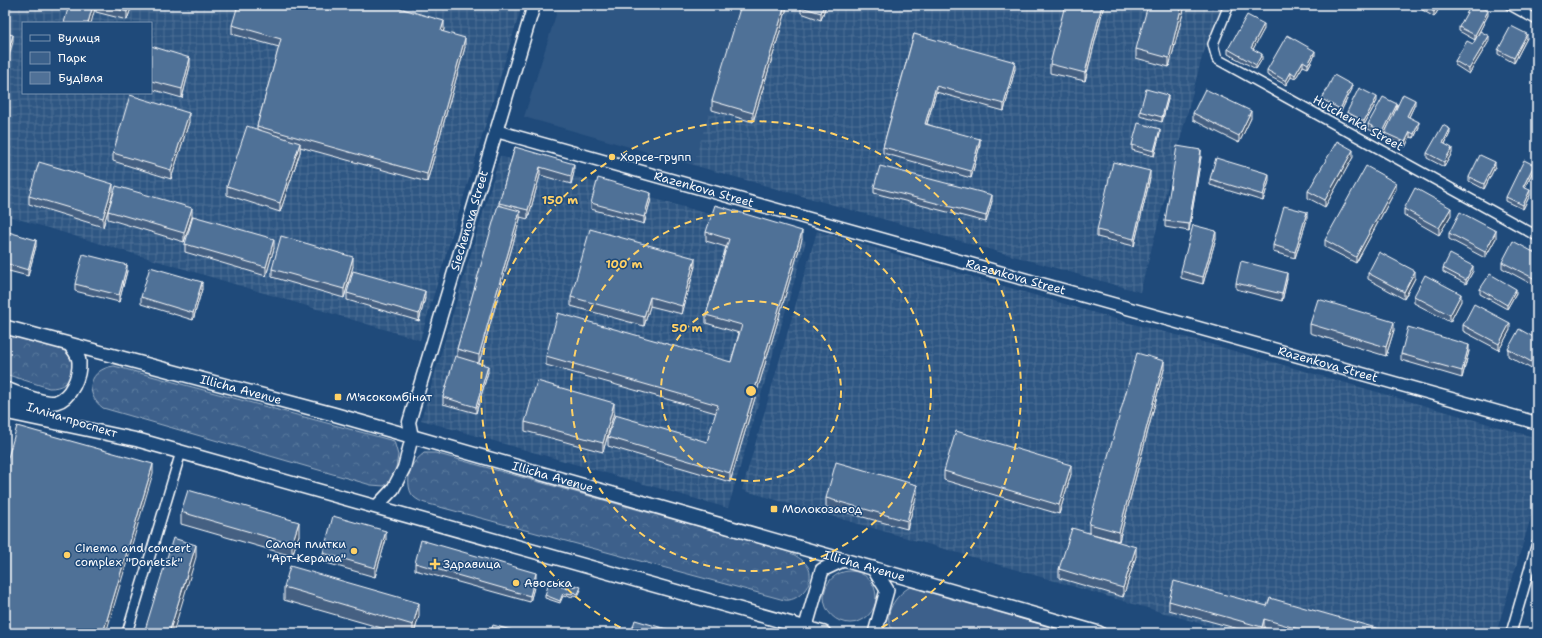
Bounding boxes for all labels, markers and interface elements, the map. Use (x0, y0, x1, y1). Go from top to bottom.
legend (22, 22, 152, 94)
text: Вулиця (58, 30, 100, 46)
text: Парк (58, 50, 87, 66)
text: Будівля (58, 70, 103, 86)
street label: Hutchenka Street (1310, 92, 1406, 154)
place label: Хорсе-групп (620, 149, 692, 165)
marker: Хорсе-групп (607, 152, 617, 162)
street label: Razenkova Street (652, 168, 756, 211)
street label: Siechenova Street (447, 169, 492, 273)
text: 150 m (542, 192, 578, 208)
street label: Razenkova Street (964, 255, 1068, 298)
text: 100 m (606, 256, 643, 272)
text: 50 m (672, 320, 703, 336)
street label: Razenkova Street (1276, 343, 1380, 386)
street label: Illicha Avenue (198, 371, 284, 408)
centre of rings (744, 384, 758, 398)
place label: М'ясокомбінат (346, 389, 433, 405)
marker: М'ясокомбінат (333, 392, 343, 402)
street label: Ілліча проспект (25, 399, 120, 442)
street label: Illicha Avenue (510, 458, 596, 496)
place label: Молокозавод (782, 501, 863, 517)
marker: Молокозавод (769, 504, 779, 514)
place label: Салон плитки "Арт-Керама" (265, 536, 346, 566)
place label: Cinema and concert complex "Donetsk" (75, 540, 191, 570)
marker: Салон плитки "Арт-Керама" (349, 546, 359, 556)
street label: Illicha Avenue (822, 547, 907, 585)
marker: Cinema and concert complex "Donetsk" (62, 550, 72, 560)
place label: Здравица (443, 556, 501, 572)
marker: Здравица (430, 559, 440, 569)
place label: Авоська (524, 575, 573, 591)
marker: Авоська (511, 578, 521, 588)

